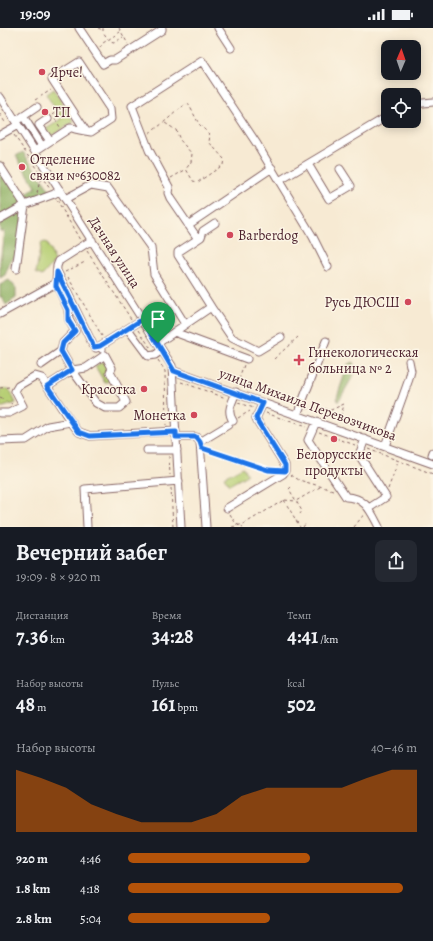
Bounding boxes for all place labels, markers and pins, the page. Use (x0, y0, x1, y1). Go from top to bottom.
place label: Ярче! (50, 63, 83, 82)
marker: Ярче! (37, 67, 47, 77)
place label: ТП (53, 103, 71, 122)
marker: ТП (40, 107, 50, 117)
place label: Отделение связи №630082 (30, 150, 121, 185)
marker: Отделение связи №630082 (17, 162, 27, 172)
place label: Barberdog (238, 226, 298, 245)
marker: Barberdog (225, 230, 235, 240)
place label: Русь ДЮСШ (324, 293, 400, 312)
marker: Русь ДЮСШ (403, 297, 413, 307)
pin (141, 302, 175, 343)
place label: Гинекологическая больница № 2 (308, 343, 419, 378)
marker: Гинекологическая больница № 2 (293, 354, 305, 366)
place label: Красотка (81, 380, 137, 399)
marker: Красотка (139, 384, 149, 394)
place label: Монетка (133, 406, 187, 425)
marker: Монетка (189, 410, 199, 420)
marker: Белорусские продукты (329, 434, 339, 444)
place label: Белорусские продукты (296, 445, 372, 480)

